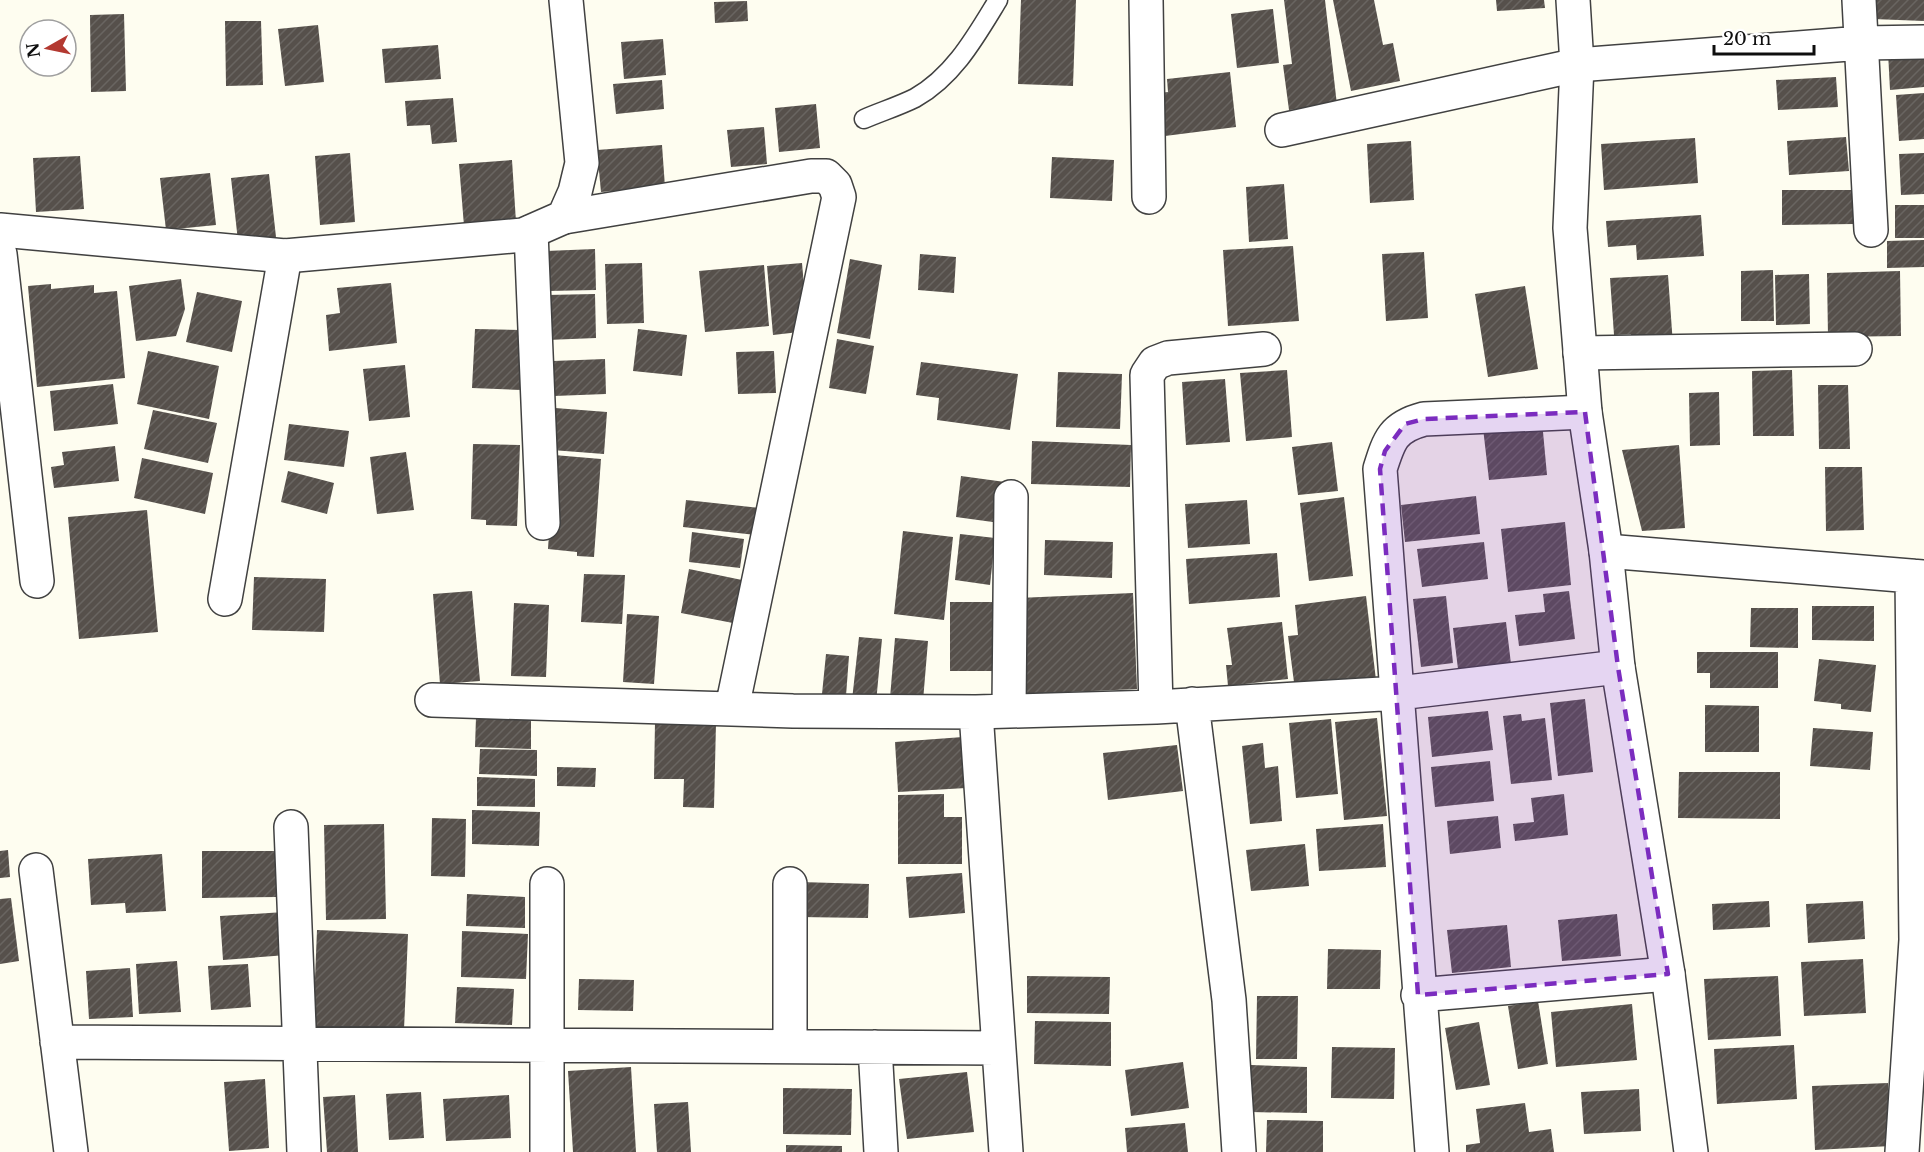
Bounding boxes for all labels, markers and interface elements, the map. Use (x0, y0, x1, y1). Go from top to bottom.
north arrow (18, 18, 78, 78)
scale bar (1714, 18, 1814, 56)
text: 20 m (1723, 28, 1771, 50)
text: N (22, 41, 44, 59)

